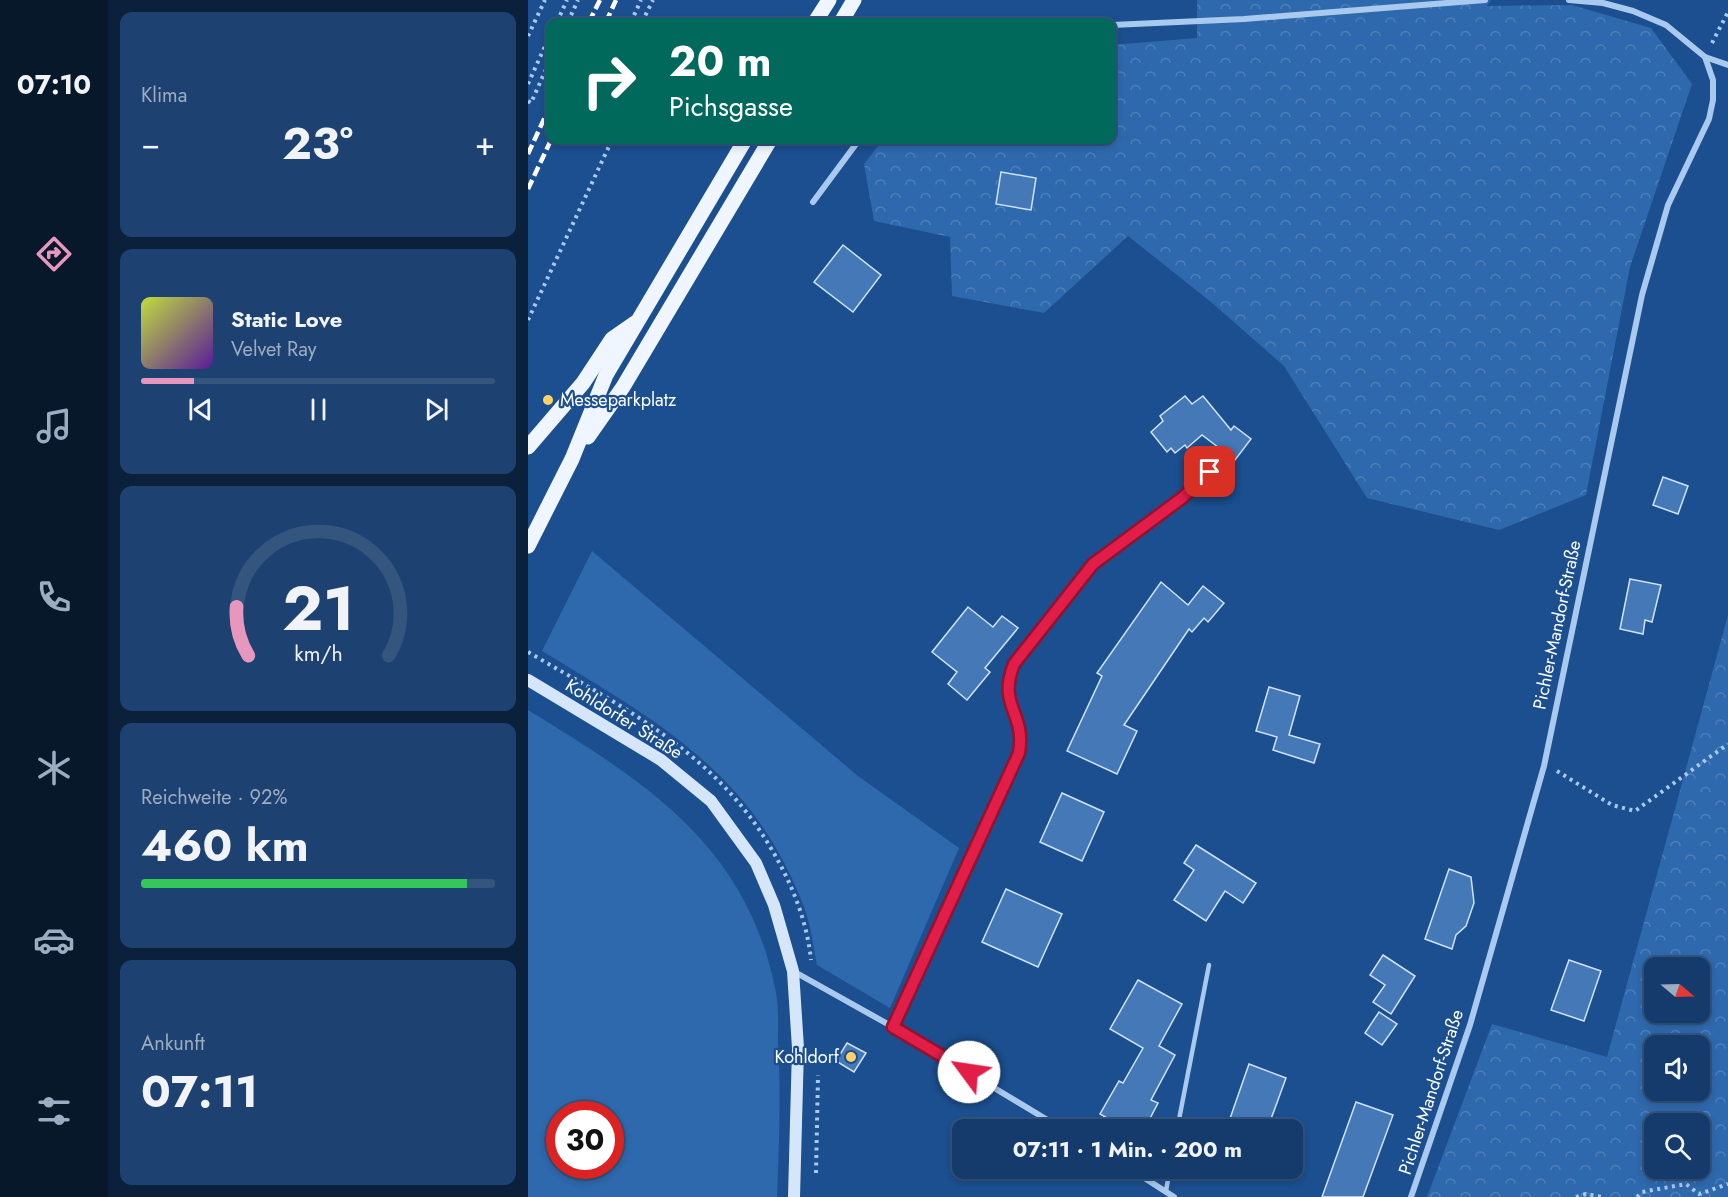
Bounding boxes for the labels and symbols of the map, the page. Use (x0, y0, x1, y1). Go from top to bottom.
place label: Messeparkplatz (560, 387, 677, 413)
marker: Messeparkplatz (541, 393, 555, 407)
pin (1184, 446, 1235, 497)
street label: Pichler-Mandorf-Straße (1526, 538, 1588, 712)
street label: Kohldorfer Straße (560, 673, 688, 765)
north arrow (1644, 957, 1710, 1023)
street label: Pichler-Mandorf-Straße (1392, 1006, 1470, 1178)
position arrow (937, 1040, 1001, 1104)
place label: Kohldorf (775, 1044, 840, 1070)
marker: Kohldorf (844, 1050, 858, 1064)
speed limit sign: 30 (546, 1101, 624, 1179)

